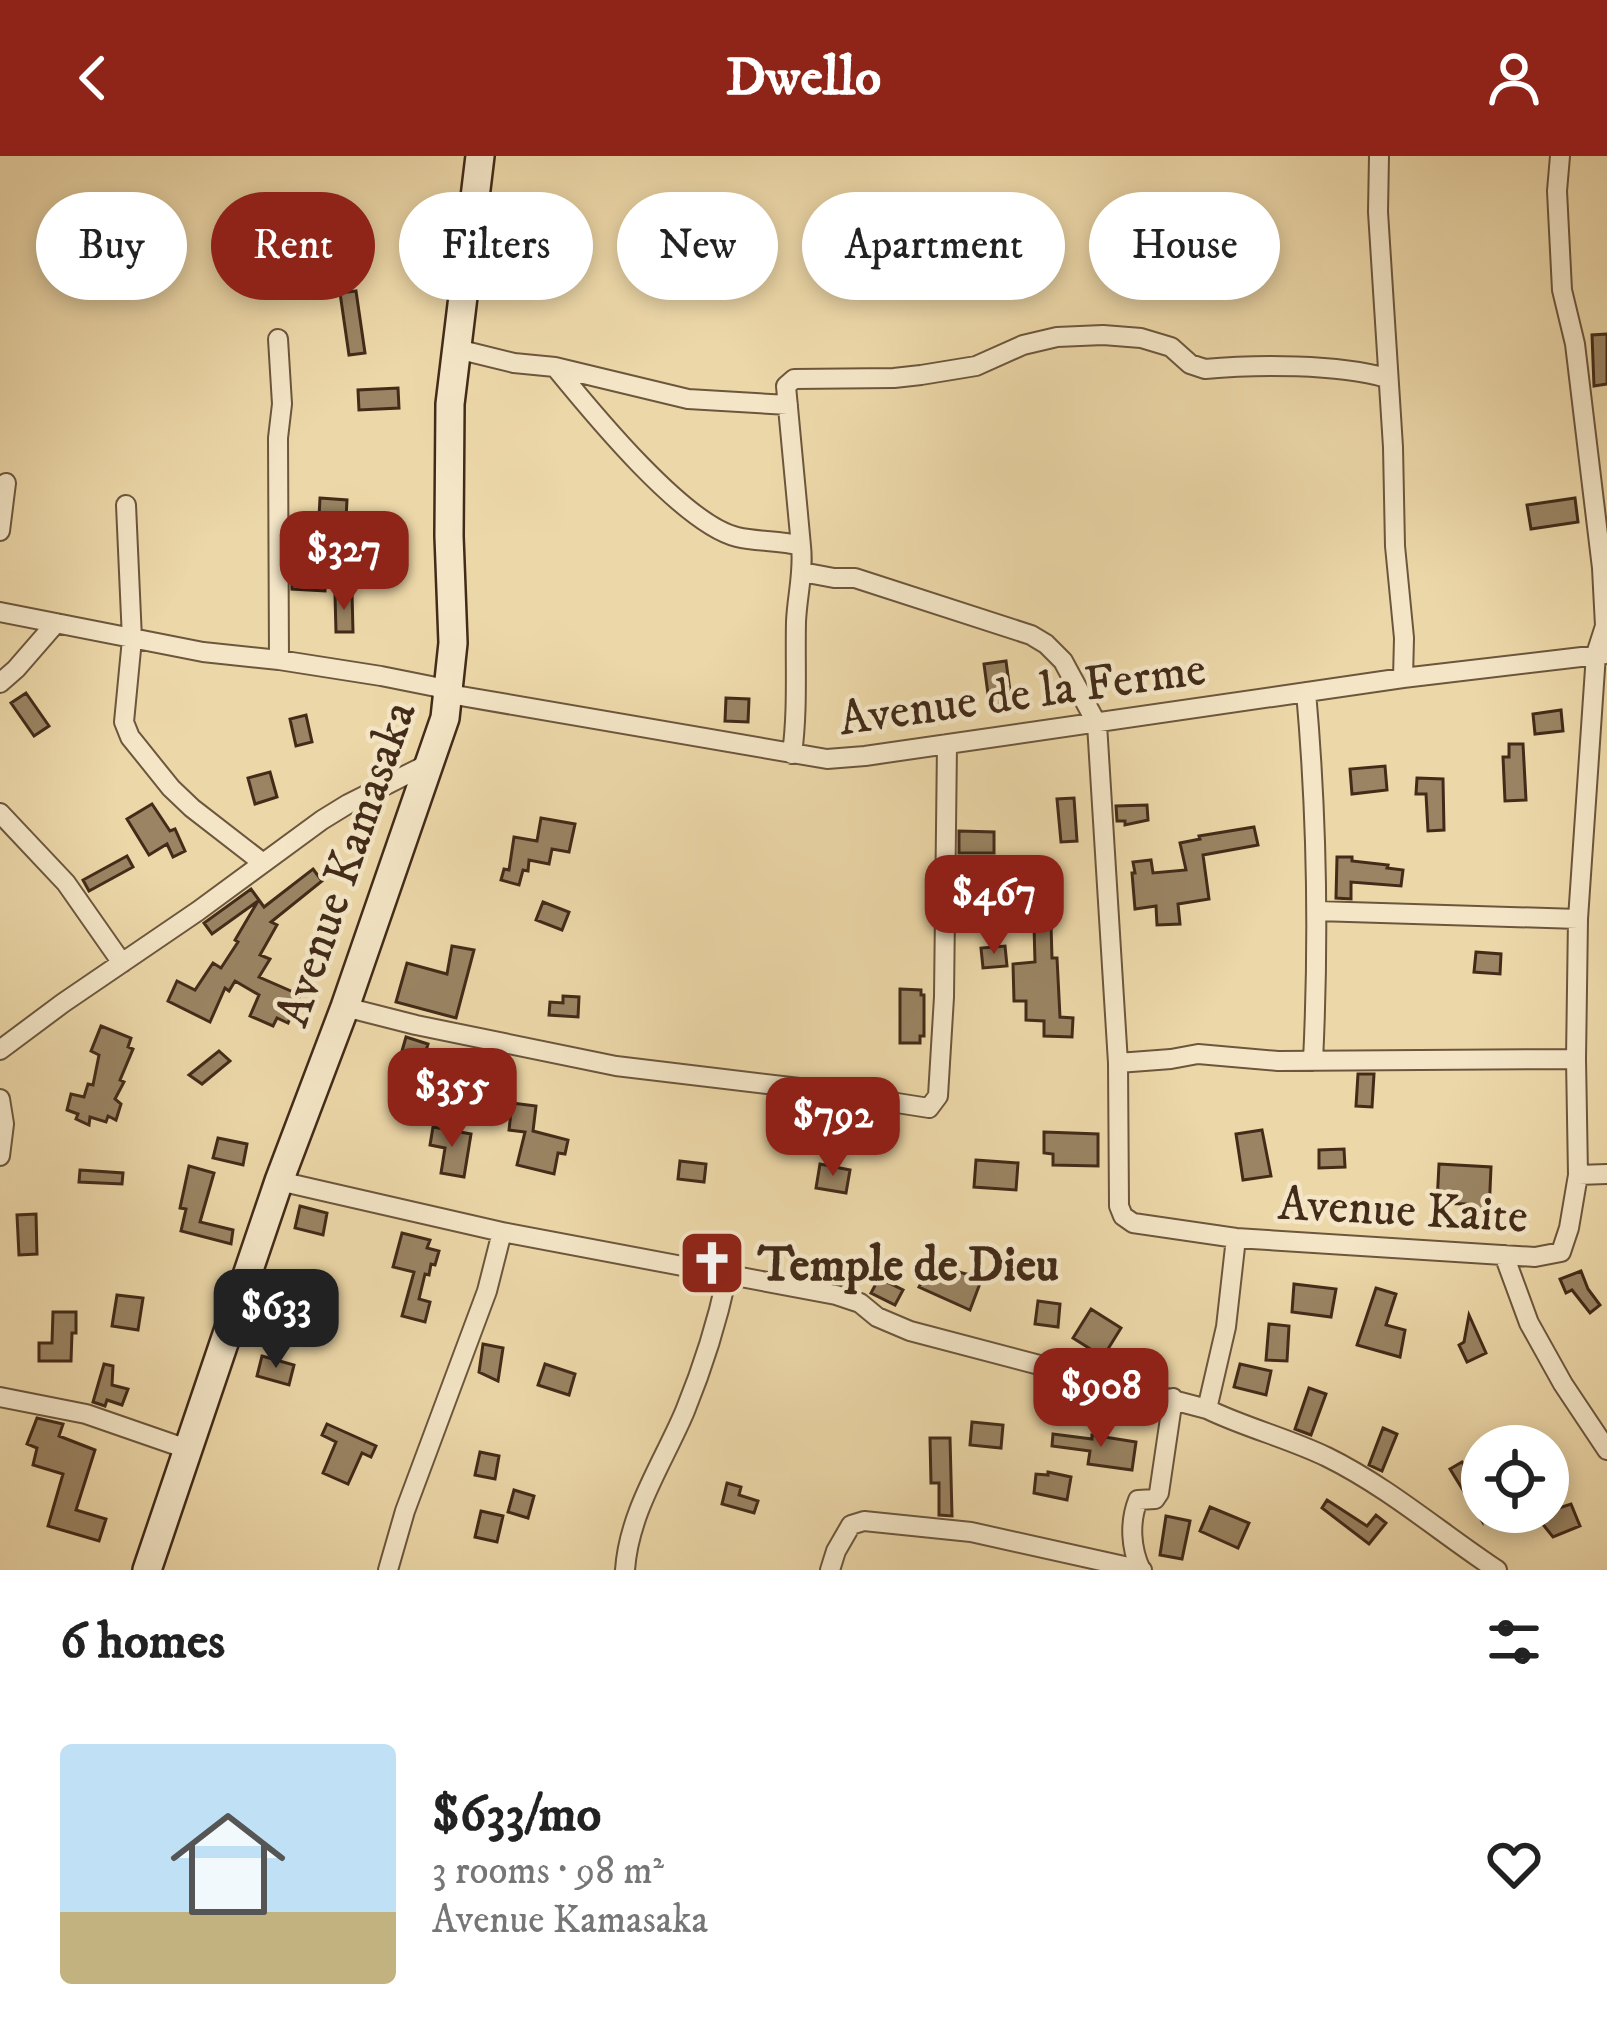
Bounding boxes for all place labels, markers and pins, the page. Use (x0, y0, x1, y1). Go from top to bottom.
pin: $327 (273, 511, 415, 613)
pin: $467 (923, 855, 1065, 957)
pin: $355 (381, 1048, 523, 1150)
pin: $792 (762, 1077, 904, 1179)
church icon: Temple de Dieu (677, 1228, 747, 1298)
place label: Temple de Dieu (757, 1236, 1059, 1296)
pin: $633 (205, 1269, 347, 1371)
pin: $908 (1030, 1348, 1172, 1450)

